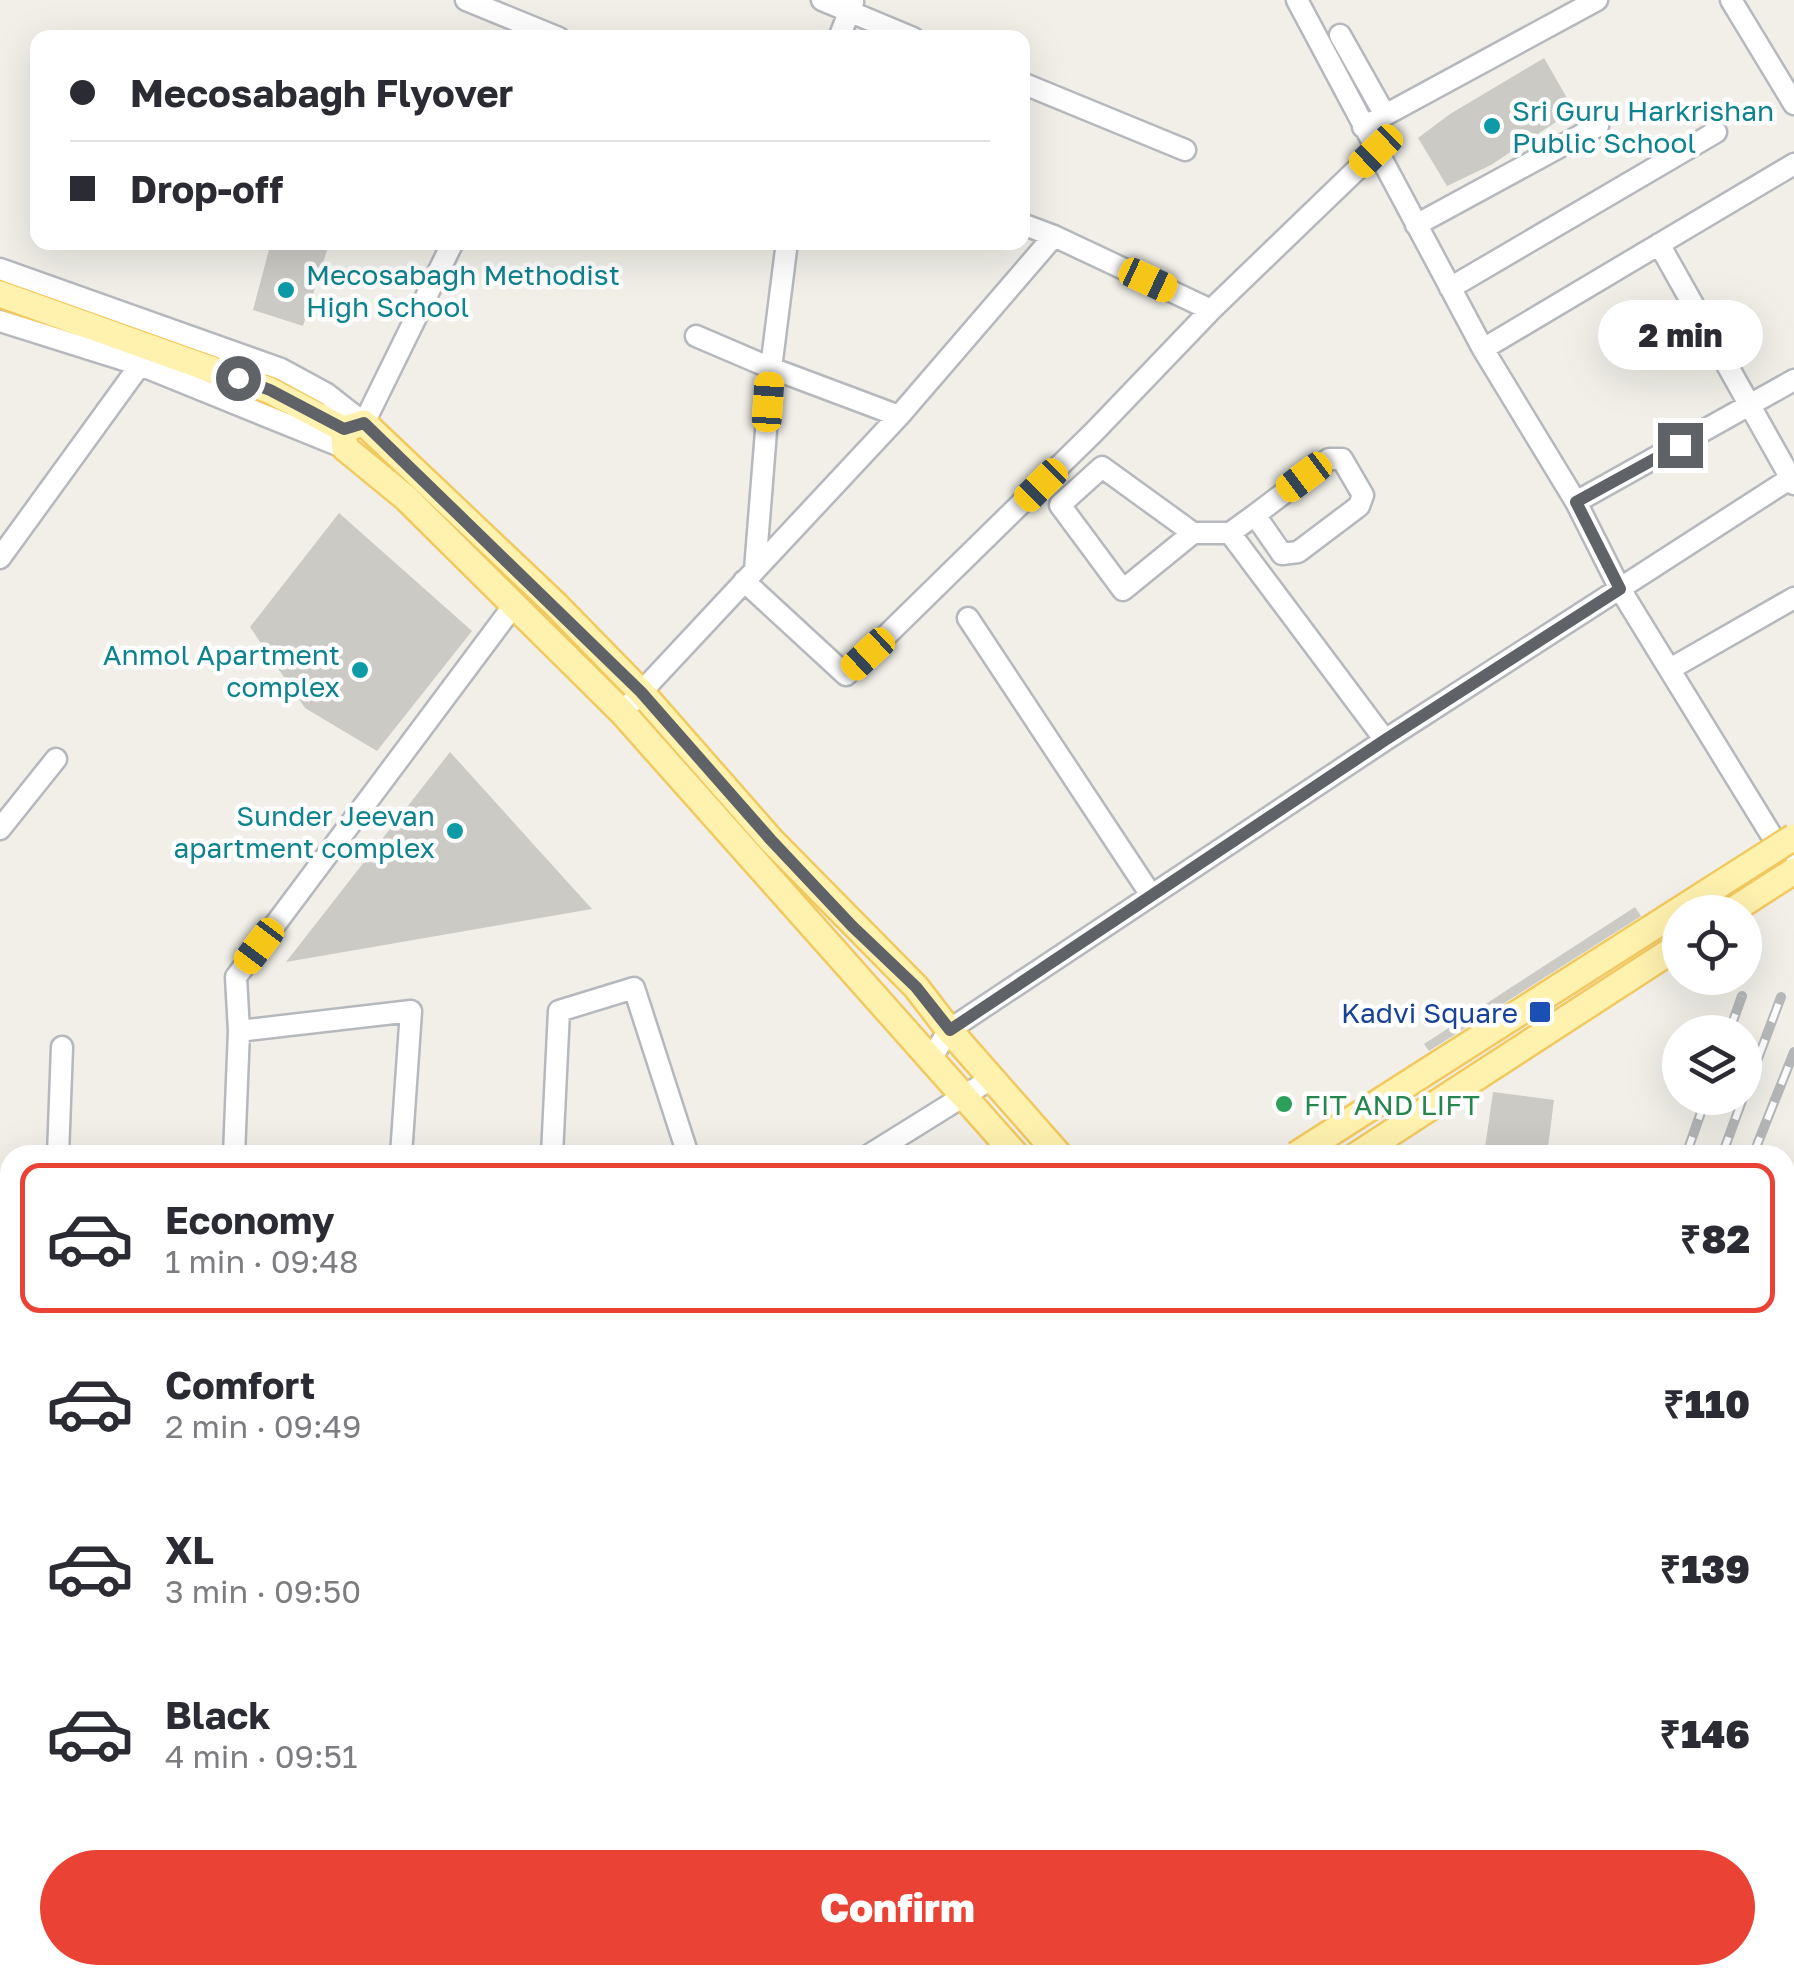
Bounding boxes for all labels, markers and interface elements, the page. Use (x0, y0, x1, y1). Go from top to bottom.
text: Mecosabagh Flyover (130, 70, 513, 115)
place label: Sri Guru Harkrishan Public School (1512, 94, 1774, 159)
marker: Sri Guru Harkrishan Public School (1481, 115, 1503, 137)
car (1344, 119, 1408, 183)
text: Drop-off (130, 166, 283, 211)
car (1114, 254, 1182, 306)
place label: Mecosabagh Methodist High School (306, 258, 620, 323)
marker: Mecosabagh Methodist High School (275, 279, 297, 301)
callout: 2 min (1598, 300, 1762, 370)
text: 2 min (1638, 316, 1723, 354)
route start (216, 356, 261, 401)
car (751, 371, 785, 433)
route end (1658, 423, 1703, 468)
car (1271, 447, 1337, 507)
car (1009, 453, 1073, 517)
car (836, 623, 900, 685)
place label: Anmol Apartment complex (103, 638, 340, 703)
marker: Anmol Apartment complex (349, 659, 371, 681)
place label: Sunder Jeevan apartment complex (173, 799, 435, 864)
marker: Sunder Jeevan apartment complex (444, 820, 466, 842)
map controls (1662, 895, 1762, 1115)
button: locate (1662, 895, 1762, 995)
car (229, 913, 289, 979)
place label: Kadvi Square (1341, 996, 1518, 1029)
marker: Kadvi Square (1527, 999, 1553, 1025)
button: layers (1662, 1015, 1762, 1115)
place label: FIT AND LIFT (1304, 1088, 1480, 1121)
marker: FIT AND LIFT (1273, 1093, 1295, 1115)
icon: car (45, 1193, 135, 1283)
text: Economy (165, 1197, 334, 1242)
text: ₹82 (1680, 1216, 1750, 1261)
text: 1 min · 09:48 (165, 1242, 359, 1280)
icon: car (45, 1358, 135, 1448)
text: Comfort (165, 1362, 315, 1407)
text: ₹110 (1663, 1381, 1750, 1426)
text: 2 min · 09:49 (165, 1407, 361, 1445)
icon: car (45, 1523, 135, 1613)
text: XL (165, 1527, 214, 1572)
text: ₹139 (1660, 1546, 1750, 1591)
text: 3 min · 09:50 (165, 1572, 361, 1610)
icon: car (45, 1688, 135, 1778)
text: Black (165, 1692, 270, 1737)
text: ₹146 (1659, 1711, 1750, 1756)
text: 4 min · 09:51 (165, 1737, 358, 1775)
button: Confirm (40, 1850, 1755, 1965)

